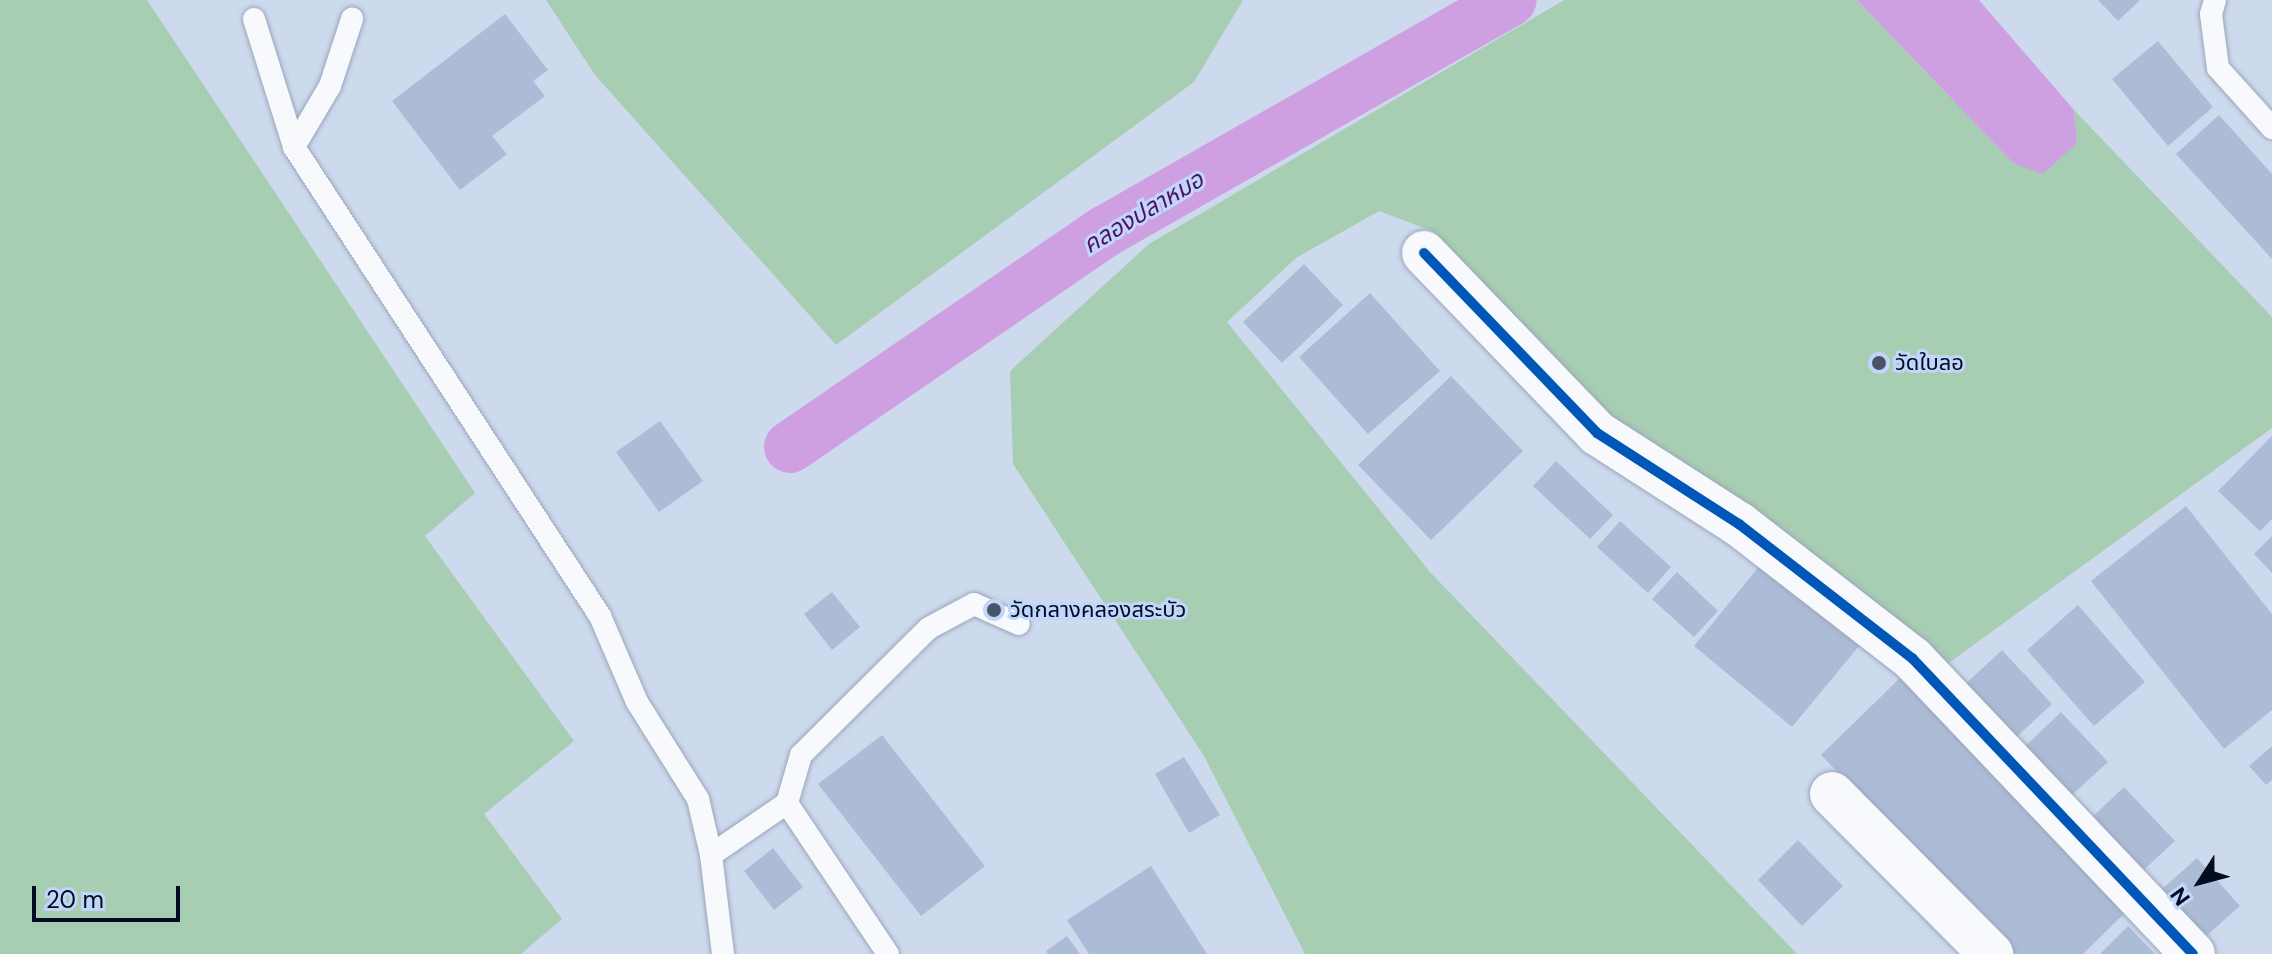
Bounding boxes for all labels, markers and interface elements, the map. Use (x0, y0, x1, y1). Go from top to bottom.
water label: คลองปลาหมอ (1077, 165, 1209, 259)
place label: วัดใบลอ (1895, 350, 1964, 376)
marker: วัดใบลอ (1870, 354, 1888, 372)
place label: วัดกลางคลองสระบัว (1010, 597, 1186, 623)
marker: วัดกลางคลองสระบัว (985, 601, 1003, 619)
north arrow (2160, 842, 2240, 922)
scale bar (36, 870, 184, 920)
text: N (2164, 881, 2197, 911)
text: 20 m (46, 884, 104, 915)

